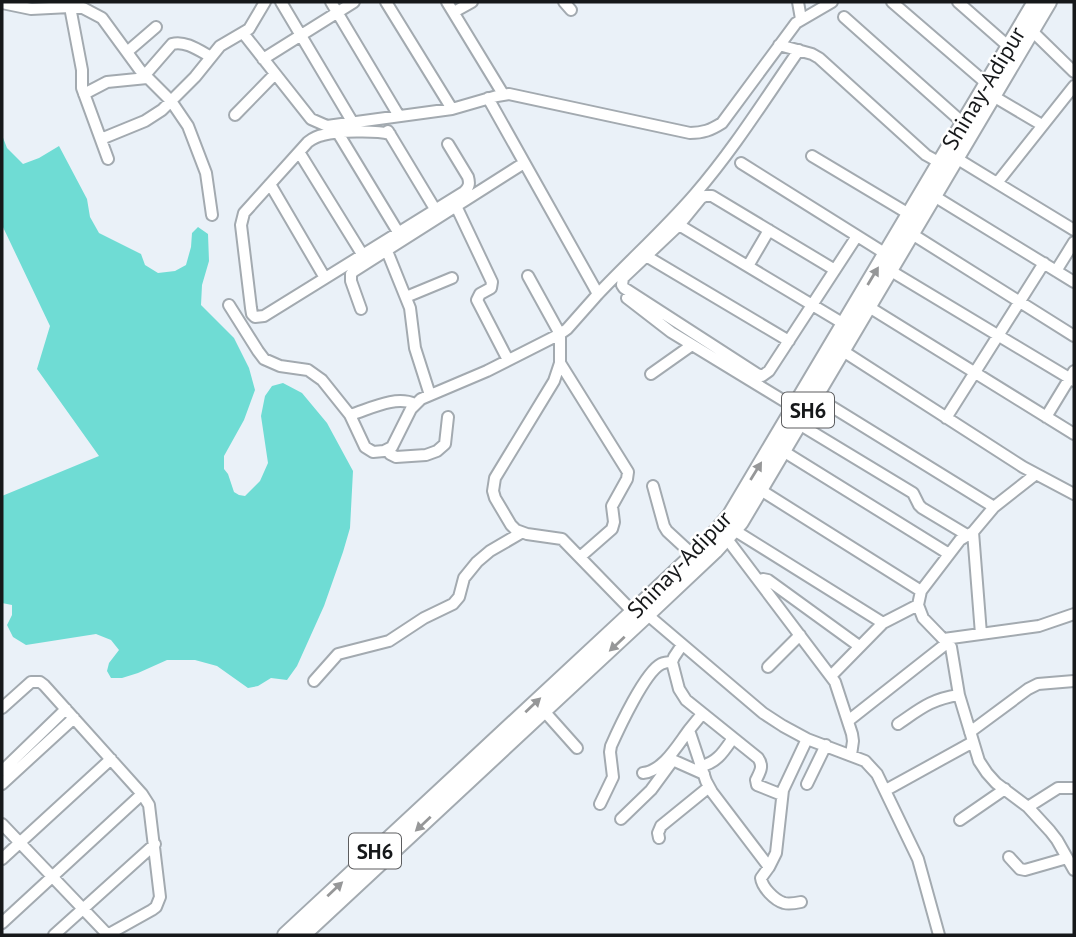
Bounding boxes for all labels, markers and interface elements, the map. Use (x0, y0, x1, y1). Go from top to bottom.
street label: Shinay-Adipur (935, 21, 1031, 155)
one-way arrow (867, 266, 880, 285)
road number: SH6 (782, 392, 834, 428)
one-way arrow (750, 461, 763, 480)
street label: Shinay-Adipur (620, 504, 738, 624)
one-way arrow (609, 635, 626, 651)
one-way arrow (524, 697, 541, 713)
one-way arrow (415, 815, 432, 831)
road number: SH6 (349, 834, 401, 868)
one-way arrow (326, 881, 343, 897)

